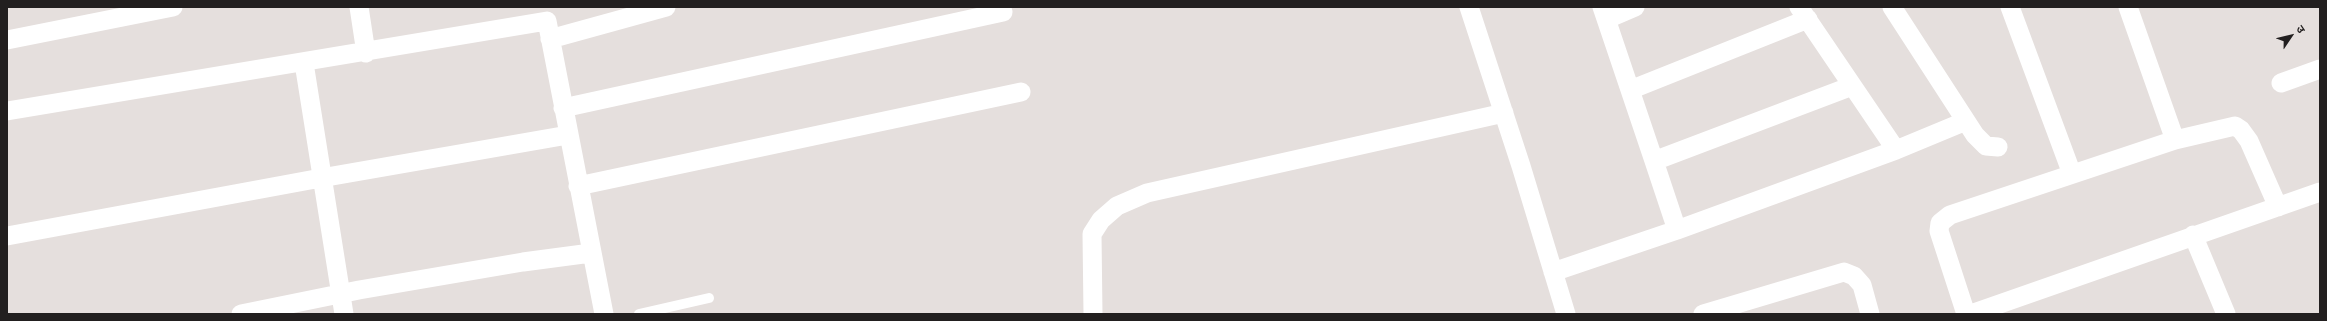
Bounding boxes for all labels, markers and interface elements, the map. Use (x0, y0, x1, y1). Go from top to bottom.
north arrow (2271, 16, 2311, 56)
text: उ (2293, 22, 2309, 36)

